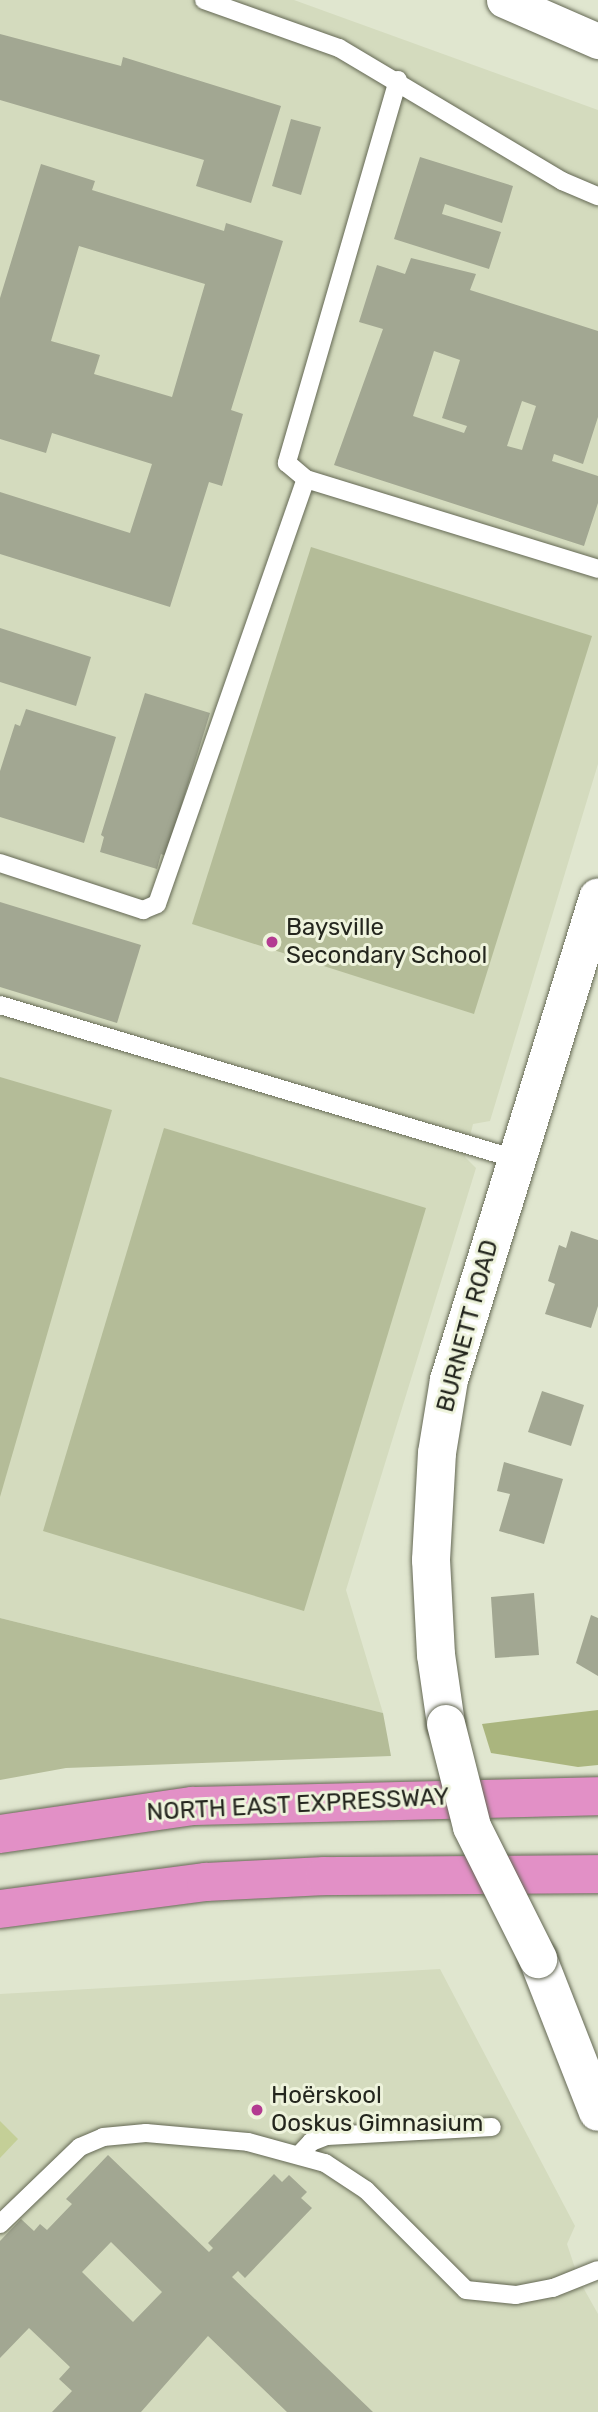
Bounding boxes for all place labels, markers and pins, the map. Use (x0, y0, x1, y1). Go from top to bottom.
place label: Baysville Secondary School (286, 914, 488, 970)
marker: Baysville Secondary School (264, 934, 280, 950)
place label: Hoërskool Ooskus Gimnasium (271, 2082, 483, 2138)
marker: Hoërskool Ooskus Gimnasium (249, 2102, 265, 2118)

